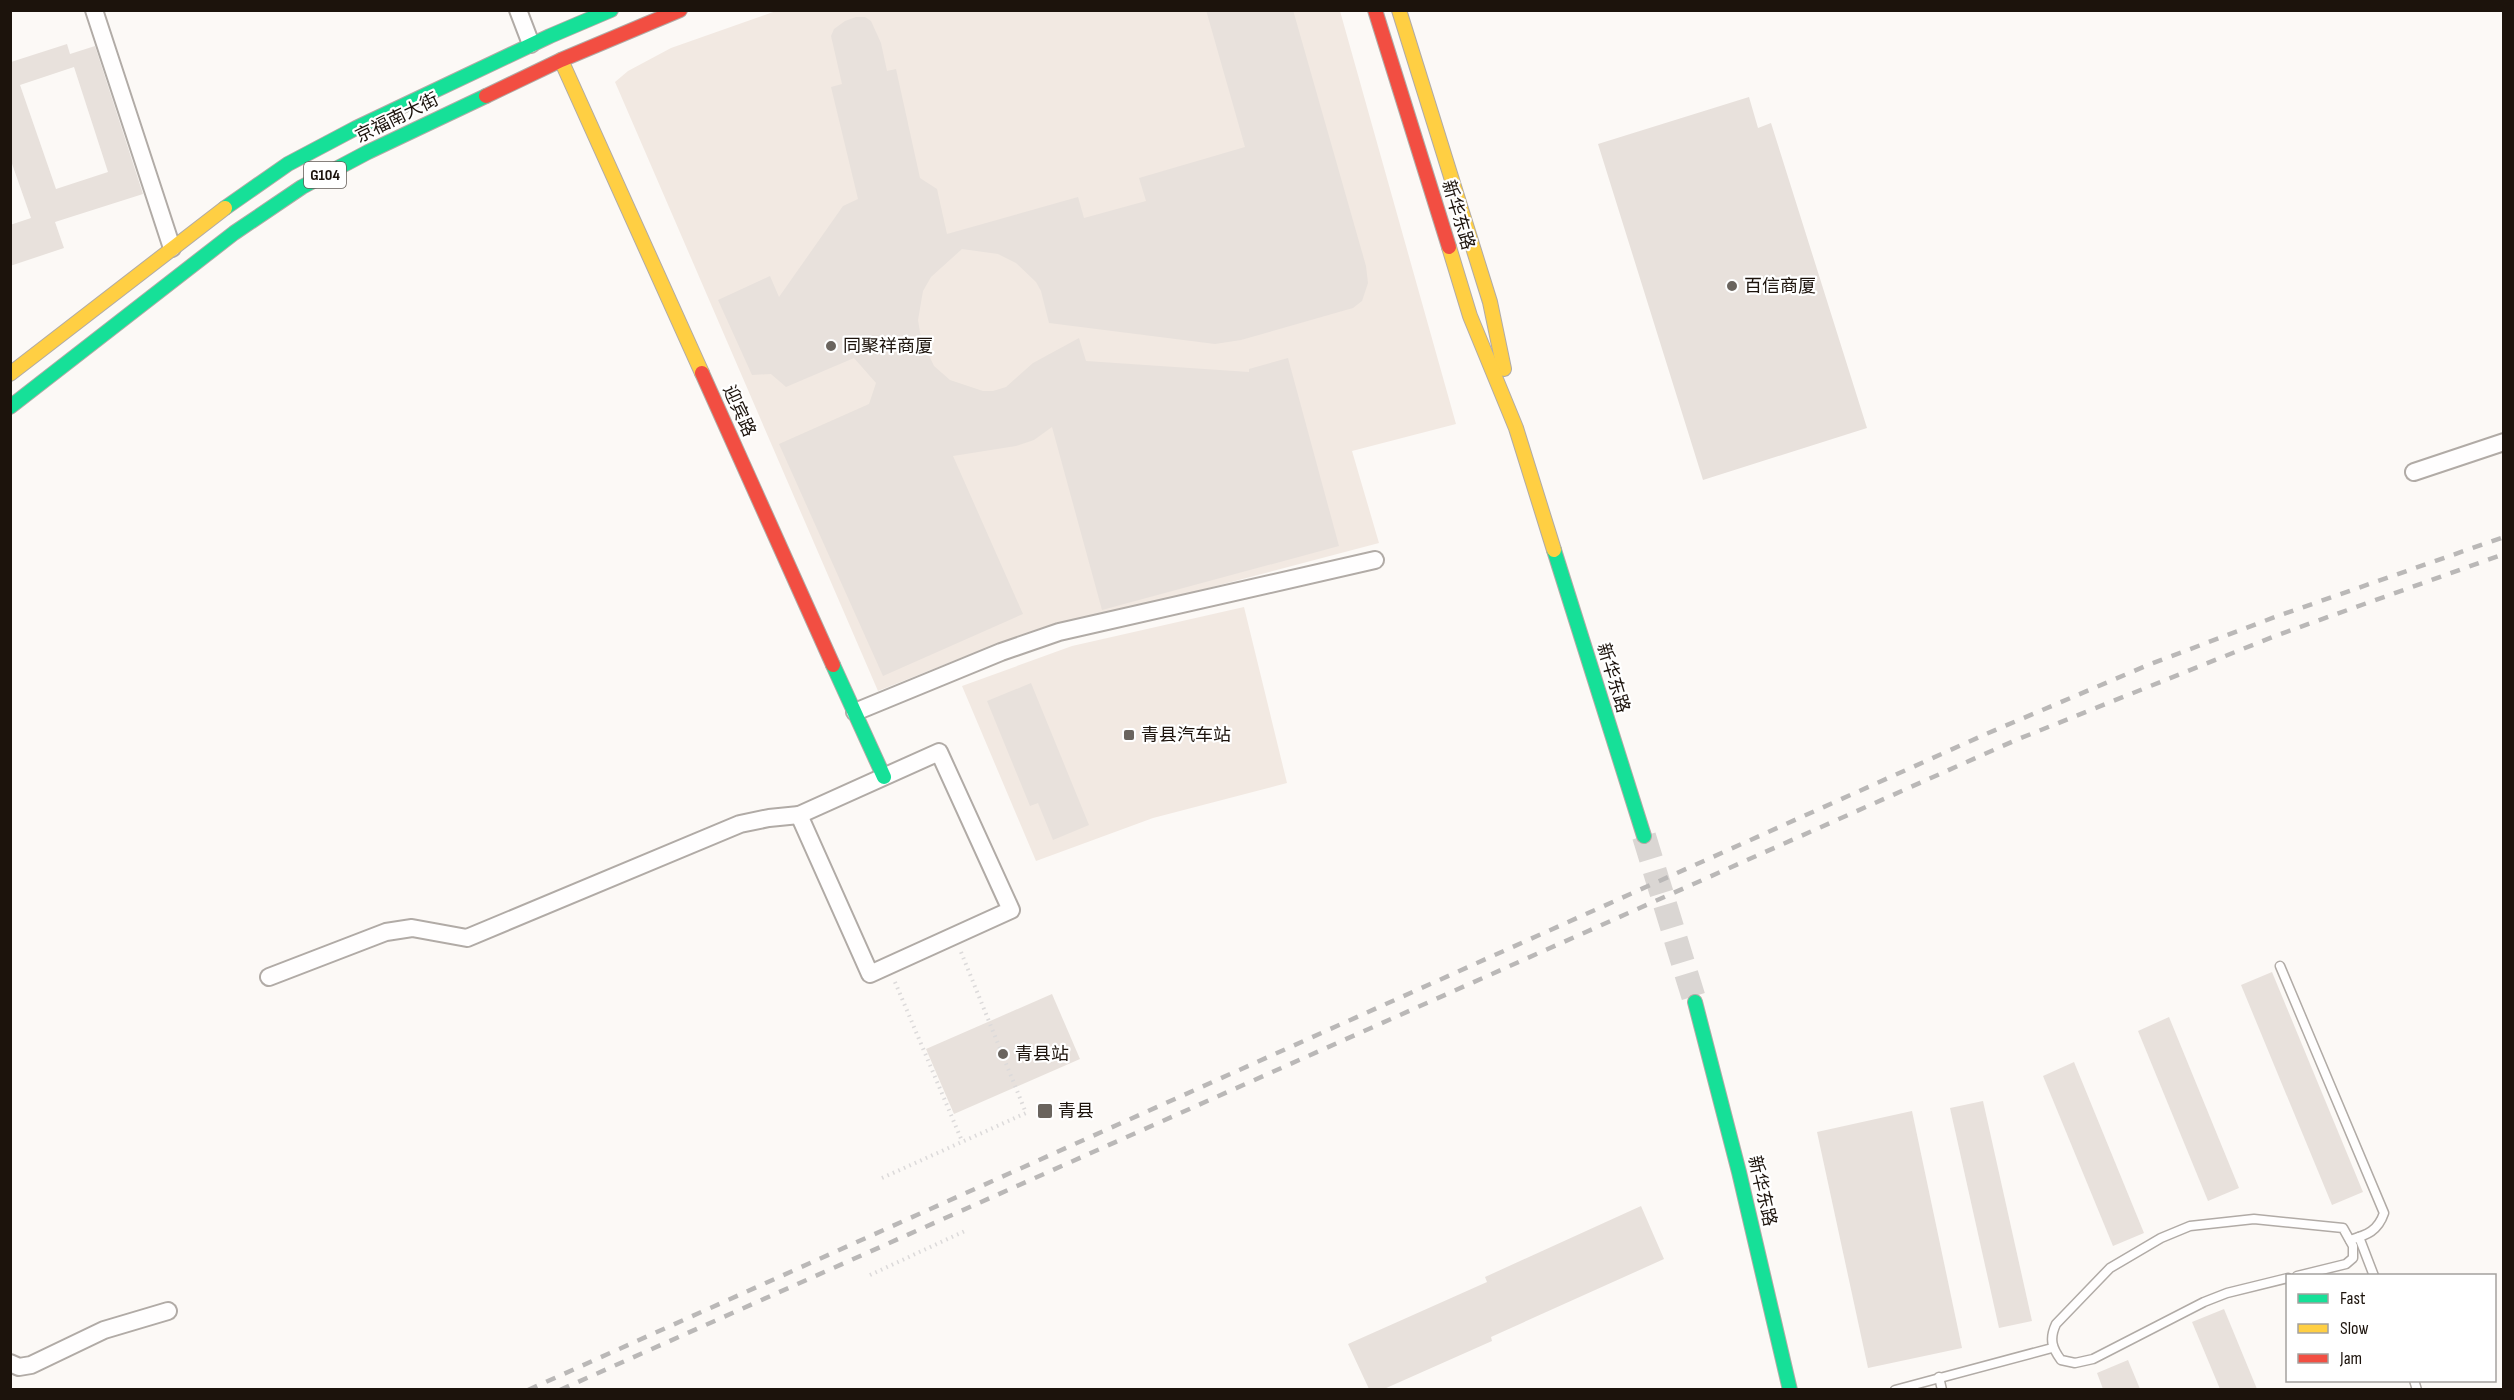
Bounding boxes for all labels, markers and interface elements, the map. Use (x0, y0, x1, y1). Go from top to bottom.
street label: 京福南大街 (352, 89, 442, 147)
road number: G104 (304, 162, 346, 188)
street label: 新华东路 (1437, 178, 1479, 252)
place label: 百信商厦 (1744, 276, 1816, 297)
marker: 百信商厦 (1725, 279, 1739, 293)
place label: 同聚祥商厦 (843, 336, 933, 357)
marker: 同聚祥商厦 (824, 339, 838, 353)
street label: 迎宾路 (718, 382, 760, 440)
street label: 新华东路 (1592, 641, 1634, 715)
place label: 青县汽车站 (1141, 725, 1231, 746)
marker: 青县汽车站 (1122, 728, 1136, 742)
place label: 青县站 (1015, 1044, 1069, 1065)
marker: 青县站 (996, 1047, 1010, 1061)
place label: 青县 (1058, 1101, 1094, 1122)
marker: 青县 (1036, 1102, 1054, 1120)
street label: 新华东路 (1744, 1154, 1780, 1228)
legend (2286, 1274, 2496, 1382)
text: Fast (2340, 1288, 2366, 1309)
text: Slow (2340, 1318, 2369, 1339)
text: Jam (2339, 1348, 2362, 1369)

